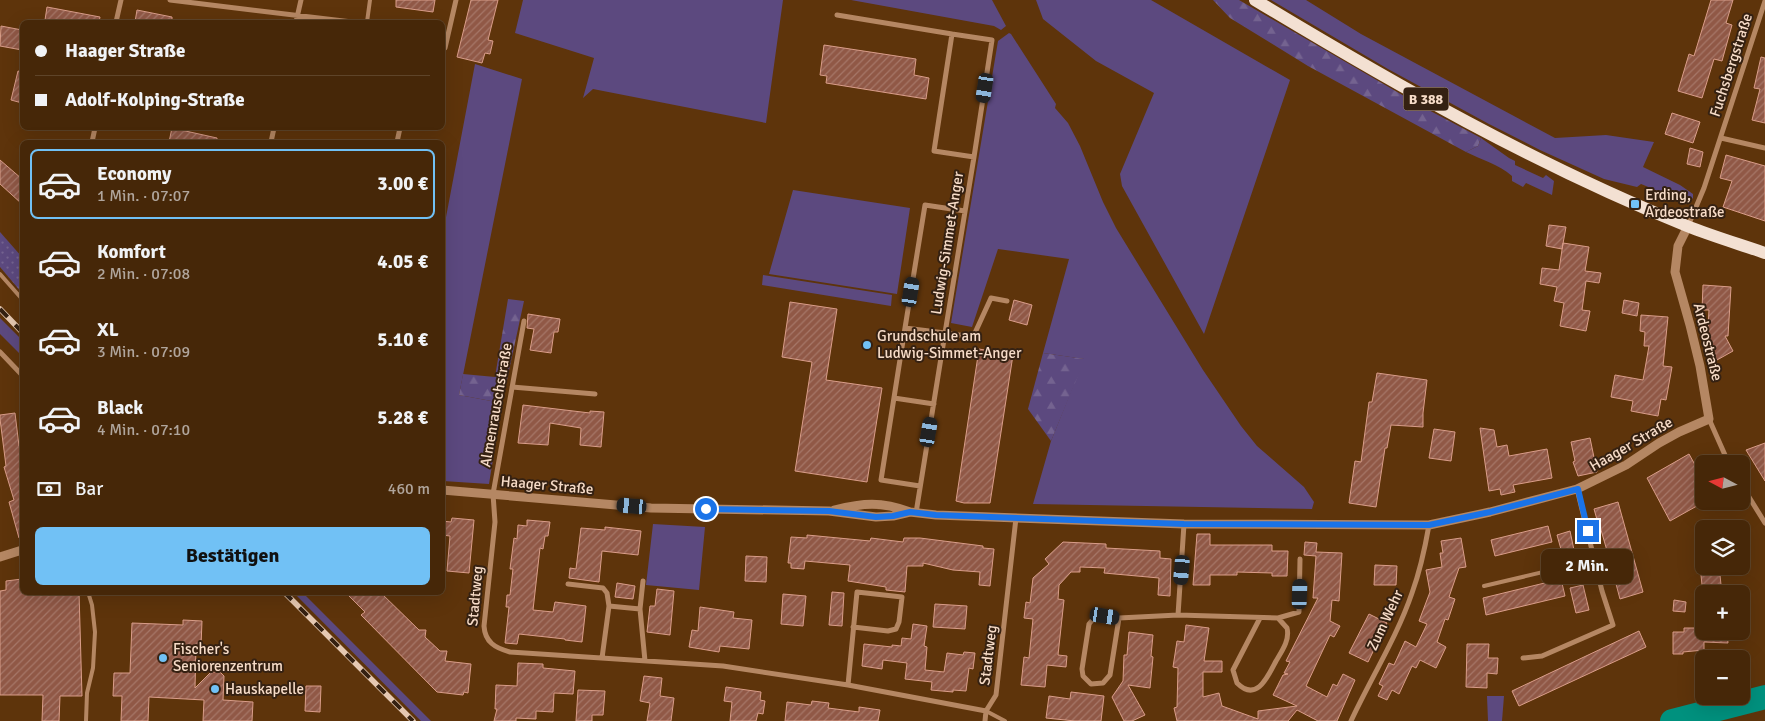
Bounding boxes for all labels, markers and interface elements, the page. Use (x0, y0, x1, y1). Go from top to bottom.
street label: Fuchsbergstraße (1706, 11, 1756, 119)
text: Haager Straße (65, 39, 186, 63)
car (975, 72, 994, 104)
text: Adolf-Kolping-Straße (65, 88, 245, 112)
road number: B 388 (1404, 88, 1448, 110)
icon: car (37, 162, 82, 207)
text: Economy (97, 162, 171, 186)
street label: Ludwig-Simmet-Anger (927, 170, 967, 316)
text: 3.00 € (377, 172, 428, 196)
text: 1 Min. · 07:07 (97, 186, 190, 206)
place label: Erding, Ardeostraße (1645, 186, 1725, 221)
marker: Erding, Ardeostraße (1629, 198, 1641, 210)
icon: car (37, 240, 82, 285)
text: Komfort (97, 240, 166, 264)
text: 4.05 € (377, 250, 428, 274)
text: 2 Min. · 07:08 (97, 264, 190, 284)
car (901, 276, 920, 308)
street label: Ardeostraße (1690, 301, 1726, 383)
icon: car (37, 318, 82, 363)
text: XL (97, 318, 119, 342)
place label: Grundschule am Ludwig-Simmet-Anger (877, 327, 1022, 362)
text: 5.10 € (377, 328, 428, 352)
marker: Grundschule am Ludwig-Simmet-Anger (861, 339, 873, 351)
street label: Almenrauschstraße (476, 341, 516, 469)
text: 3 Min. · 07:09 (97, 342, 190, 362)
icon: car (37, 396, 82, 441)
text: Black (97, 396, 143, 420)
text: 5.28 € (377, 406, 428, 430)
street label: Haager Straße (1586, 413, 1676, 475)
car (919, 416, 938, 448)
text: 4 Min. · 07:10 (97, 420, 190, 440)
north arrow (1695, 455, 1750, 510)
map controls (1695, 455, 1750, 705)
street label: Haager Straße (500, 472, 594, 498)
icon: cash (35, 475, 63, 503)
text: Bar (75, 477, 103, 501)
text: 460 m (388, 479, 430, 499)
car (616, 497, 647, 515)
route start (695, 498, 717, 520)
route end (1577, 520, 1599, 542)
button: layers (1695, 520, 1750, 575)
button: Bestätigen (35, 527, 430, 585)
callout: 2 Min. (1542, 548, 1634, 584)
car (1173, 554, 1190, 586)
text: 2 Min. (1565, 556, 1609, 576)
street label: Stadtweg (463, 565, 487, 627)
car (1291, 579, 1308, 609)
button: + (1695, 585, 1750, 640)
street label: Zum Wehr (1363, 586, 1407, 653)
car (1089, 606, 1120, 626)
street label: Stadtweg (975, 624, 1001, 686)
place label: Fischer's Seniorenzentrum (173, 640, 283, 675)
button: − (1695, 650, 1750, 705)
marker: Fischer's Seniorenzentrum (157, 652, 169, 664)
place label: Hauskapelle (225, 680, 304, 698)
marker: Hauskapelle (209, 683, 221, 695)

